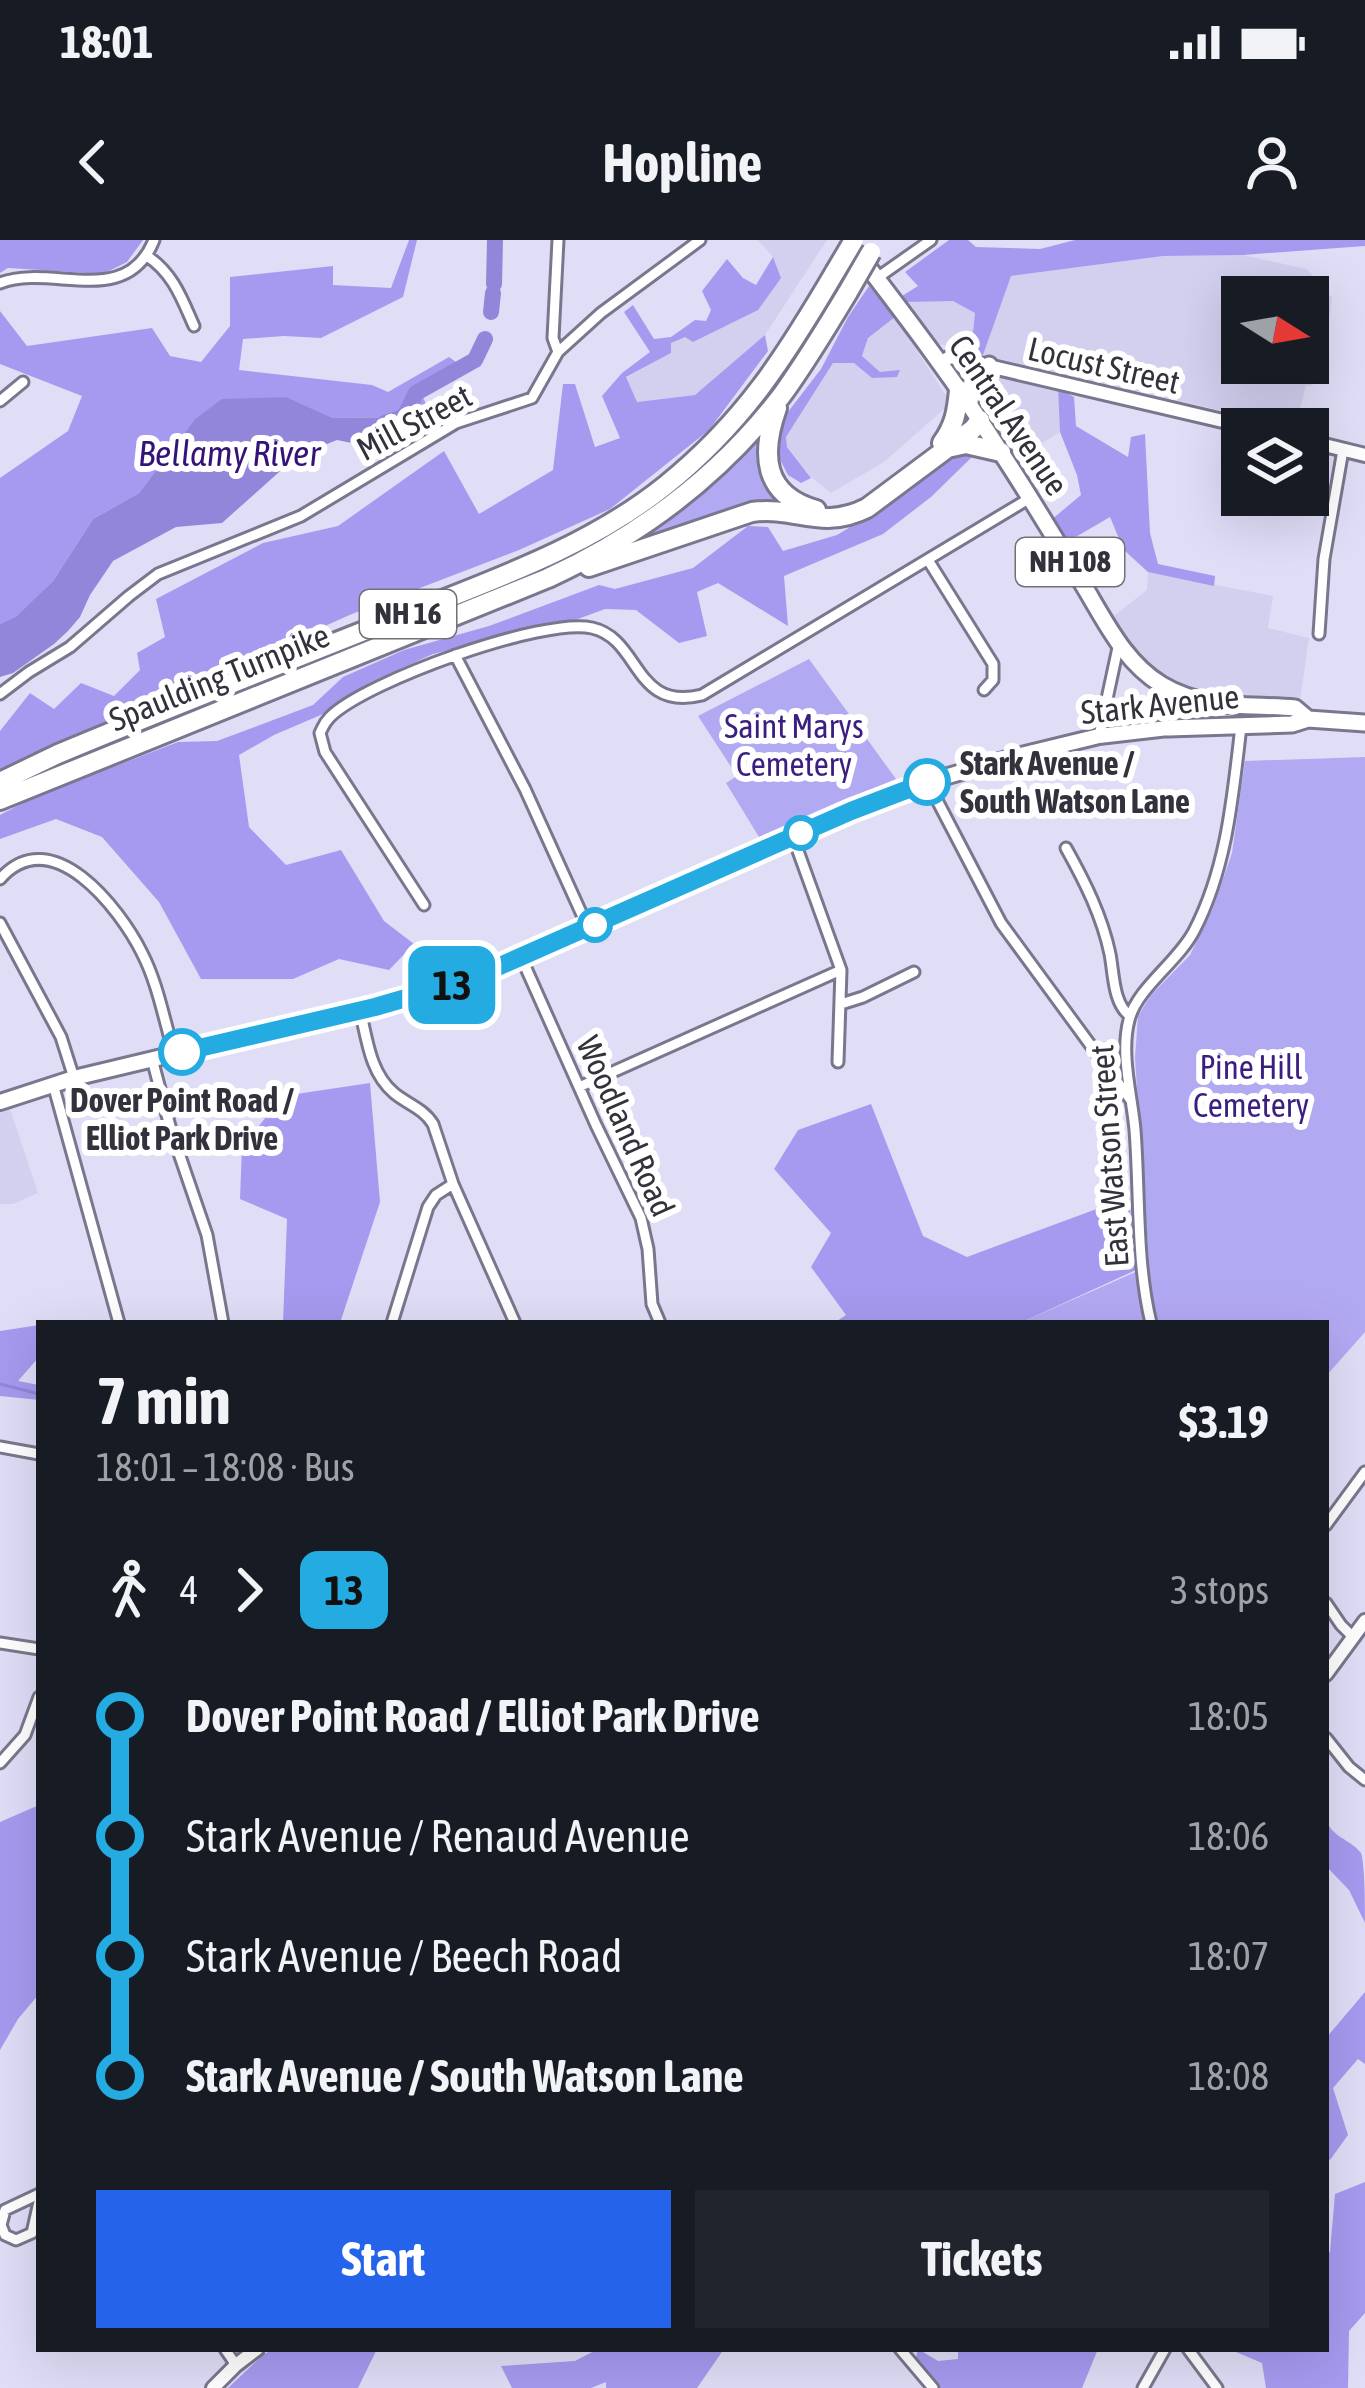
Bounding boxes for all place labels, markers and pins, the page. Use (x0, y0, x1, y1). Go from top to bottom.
place label: Stark Avenue / South Watson Lane (960, 744, 1190, 820)
marker: Stark Avenue / South Watson Lane (905, 760, 949, 804)
unlabelled marker (785, 817, 817, 849)
unlabelled marker (579, 909, 611, 941)
marker: Dover Point Road / Elliot Park Drive (160, 1030, 204, 1074)
place label: Dover Point Road / Elliot Park Drive (70, 1081, 295, 1157)

